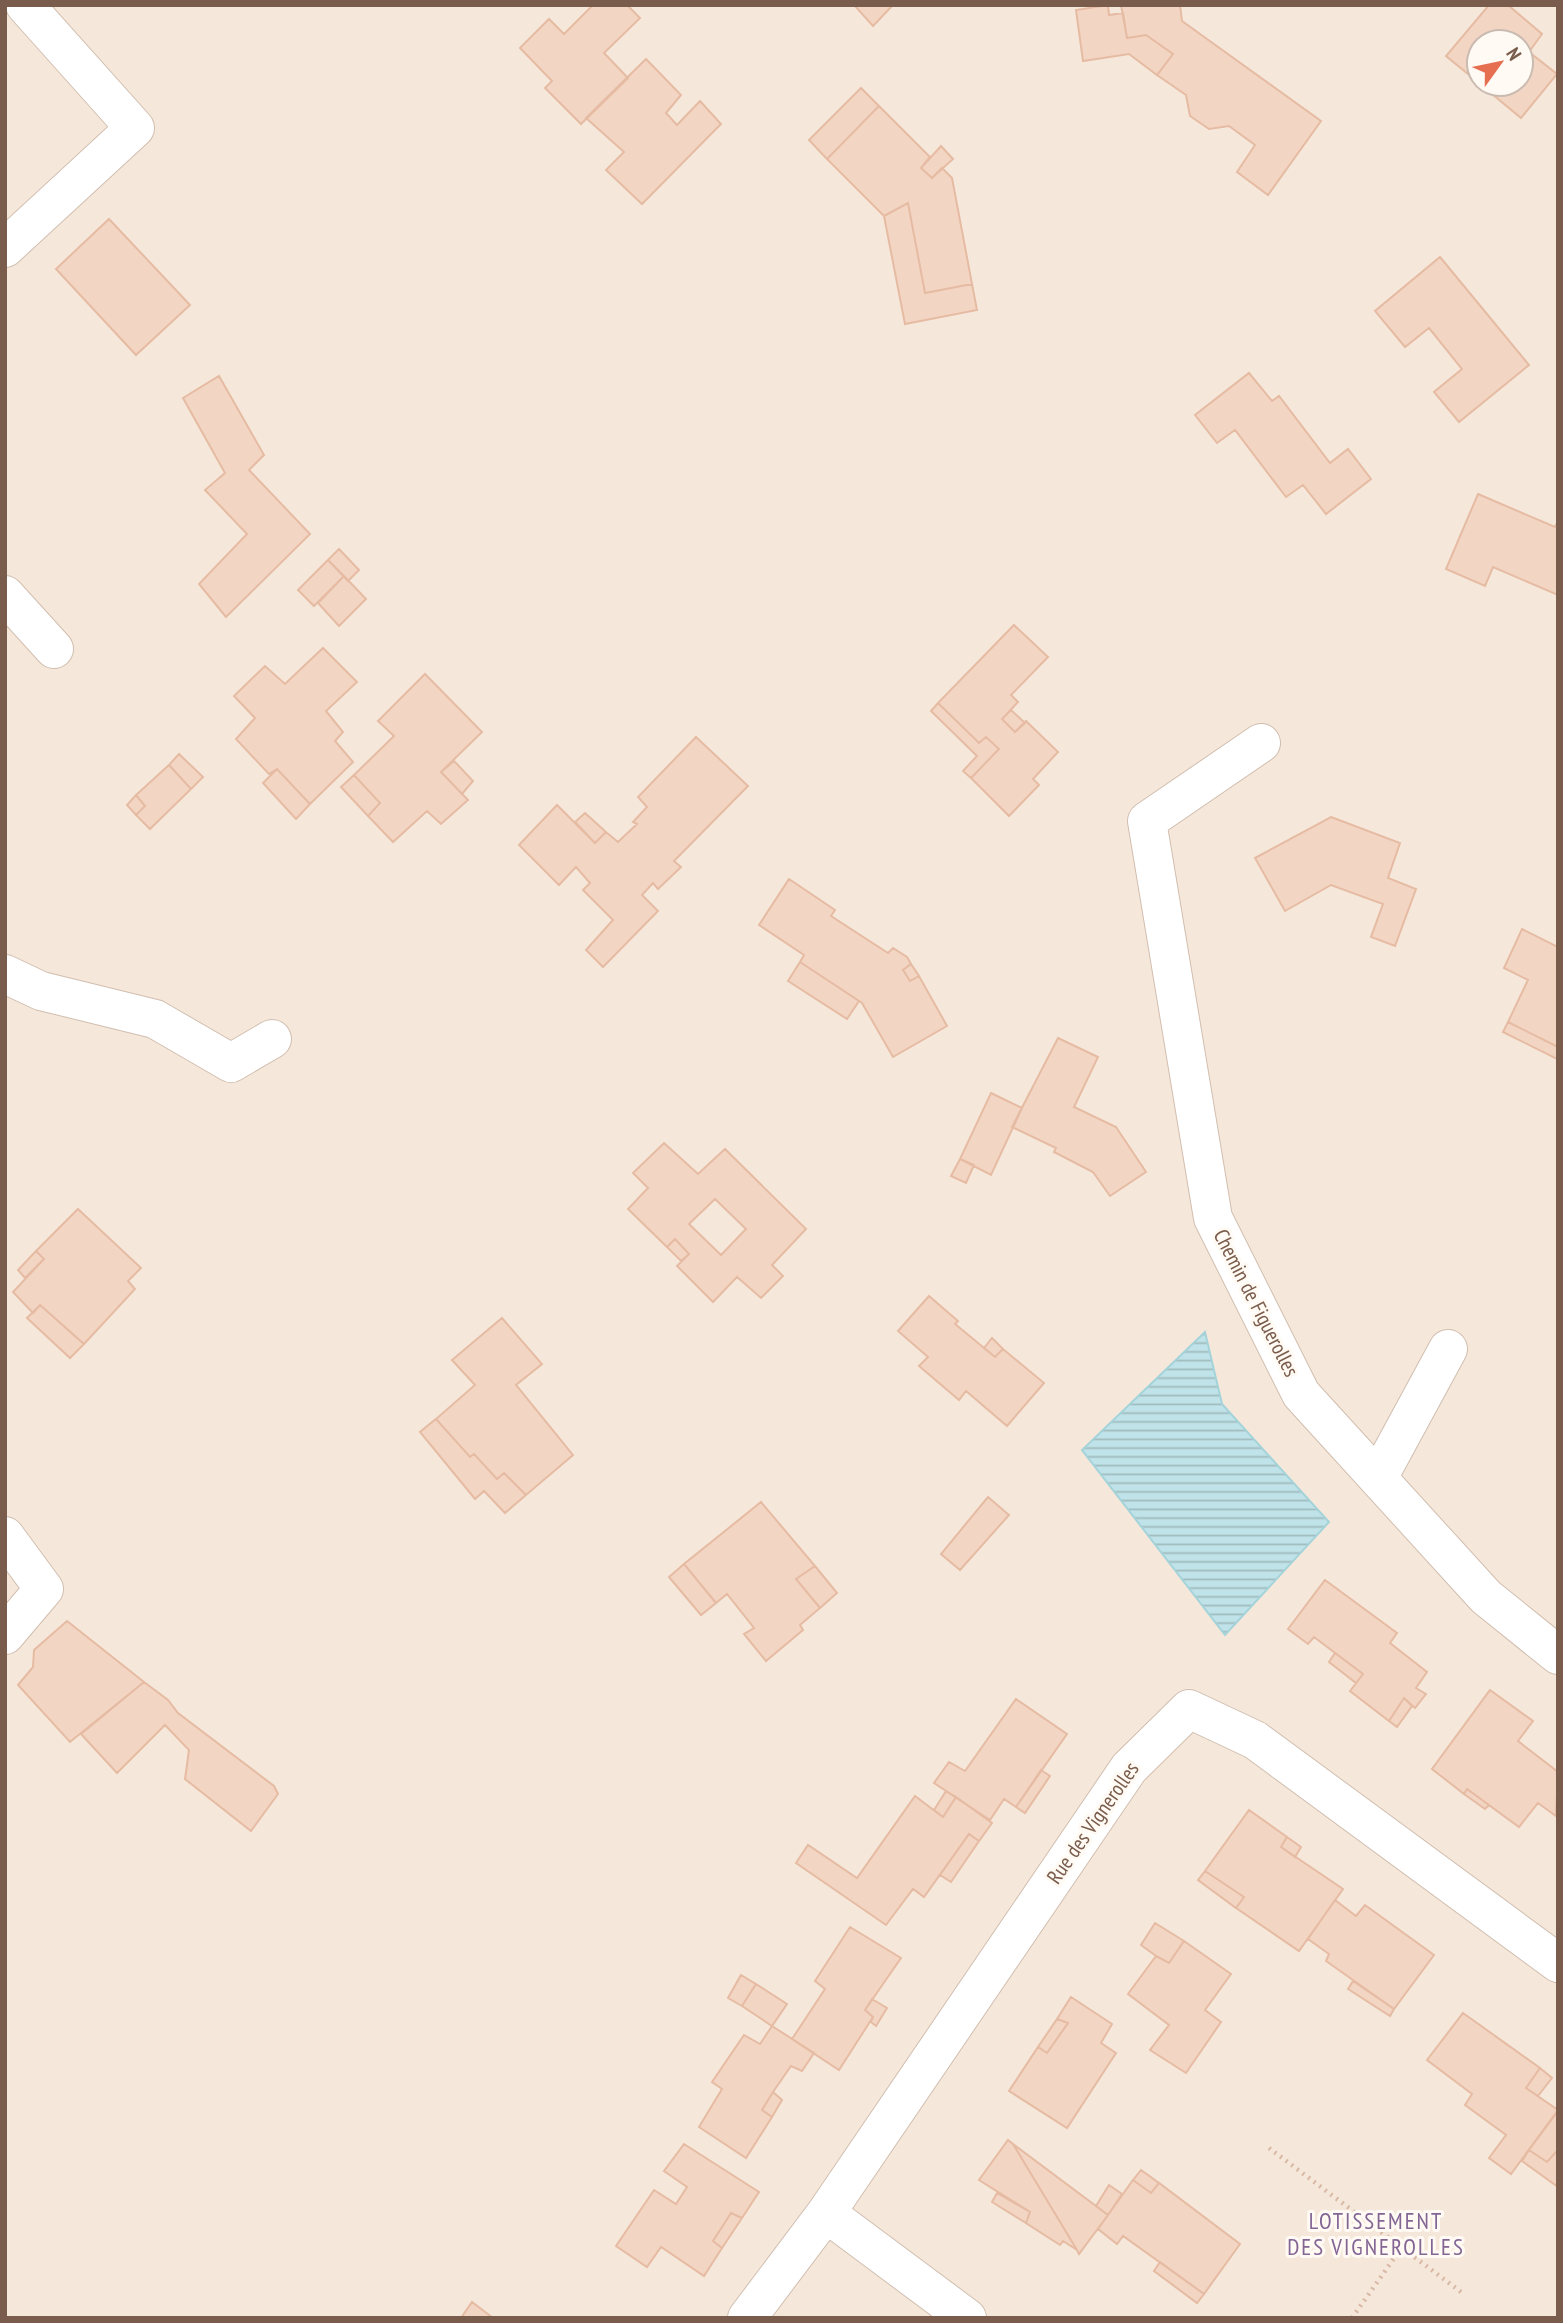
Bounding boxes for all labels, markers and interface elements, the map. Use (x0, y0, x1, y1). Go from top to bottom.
north arrow (1465, 28, 1535, 98)
text: N (1501, 43, 1527, 65)
street label: Chemin de Figuerolles (1208, 1224, 1305, 1381)
street label: Rue des Vignerolles (1041, 1756, 1145, 1889)
district label: LOTISSEMENT DES VIGNEROLLES (1287, 2206, 1465, 2261)

